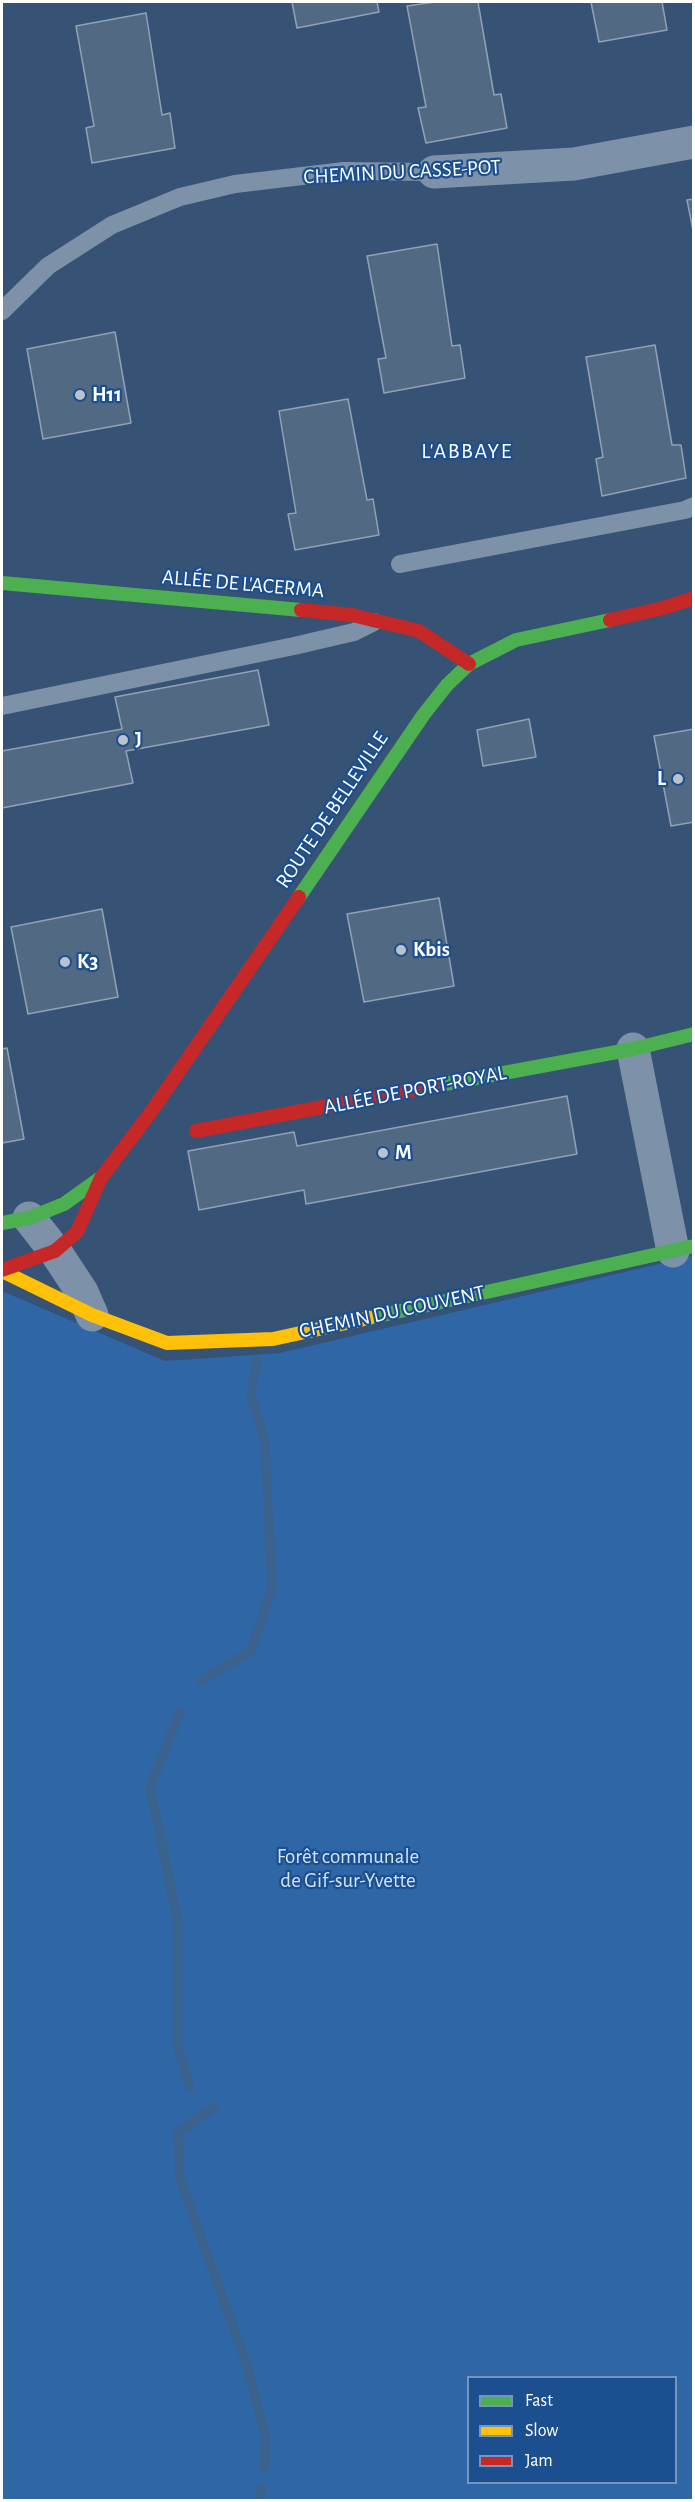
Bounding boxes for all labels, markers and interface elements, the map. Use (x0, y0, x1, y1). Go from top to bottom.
street label: CHEMIN DU CASSE-POT (303, 154, 501, 190)
place label: H11 (92, 382, 122, 408)
marker: H11 (73, 388, 87, 402)
district label: L'ABBAYE (421, 438, 513, 464)
street label: ALLÉE DE L'ACERMA (161, 564, 325, 604)
place label: J (135, 727, 142, 753)
street label: ROUTE DE BELLEVILLE (270, 727, 394, 893)
marker: J (116, 733, 130, 747)
place label: L (657, 766, 666, 792)
marker: L (671, 772, 685, 786)
place label: Kbis (413, 937, 450, 963)
marker: Kbis (394, 943, 408, 957)
place label: K3 (77, 949, 98, 975)
marker: K3 (58, 955, 72, 969)
street label: ALLÉE DE PORT-ROYAL (322, 1060, 508, 1120)
place label: M (395, 1140, 412, 1166)
marker: M (376, 1146, 390, 1160)
street label: CHEMIN DU COUVENT (297, 1280, 487, 1344)
park label: Forêt communale de Gif-sur-Yvette (277, 1844, 419, 1894)
legend (467, 2376, 677, 2484)
text: Fast (525, 2392, 553, 2410)
text: Slow (525, 2422, 558, 2440)
text: Jam (525, 2452, 553, 2470)

